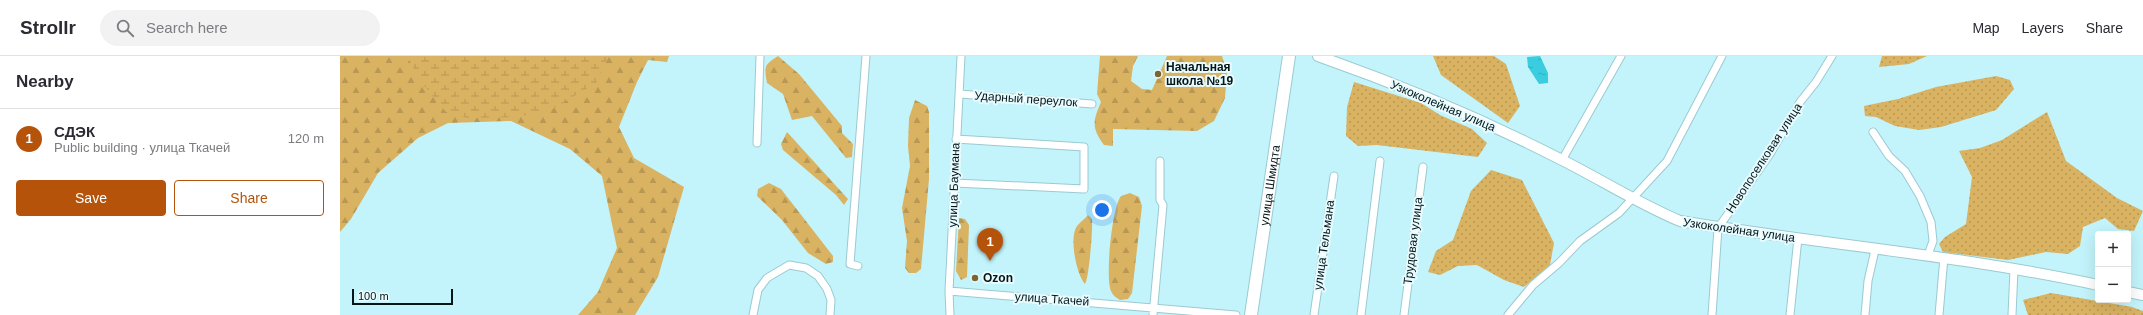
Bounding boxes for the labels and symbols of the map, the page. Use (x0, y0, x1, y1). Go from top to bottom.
place label: Начальная школа №19 (1166, 60, 1234, 88)
marker: Начальная школа №19 (1153, 69, 1163, 79)
street label: Узкоколейная улица (1388, 78, 1498, 135)
street label: Ударный переулок (974, 88, 1079, 110)
street label: Новопоселковая улица (1723, 100, 1805, 216)
street label: улица Баумана (946, 142, 962, 228)
street label: улица Шмидта (1257, 144, 1283, 227)
street label: Трудовая улица (1401, 196, 1425, 286)
street label: улица Тельмана (1311, 199, 1337, 291)
your location (1092, 200, 1112, 220)
street label: Узкоколейная улица (1682, 215, 1796, 245)
pin: 1 (977, 228, 1003, 261)
place label: Ozon (983, 271, 1013, 285)
marker: Ozon (970, 273, 980, 283)
scale bar (352, 287, 453, 306)
street label: улица Ткачей (1014, 289, 1090, 309)

